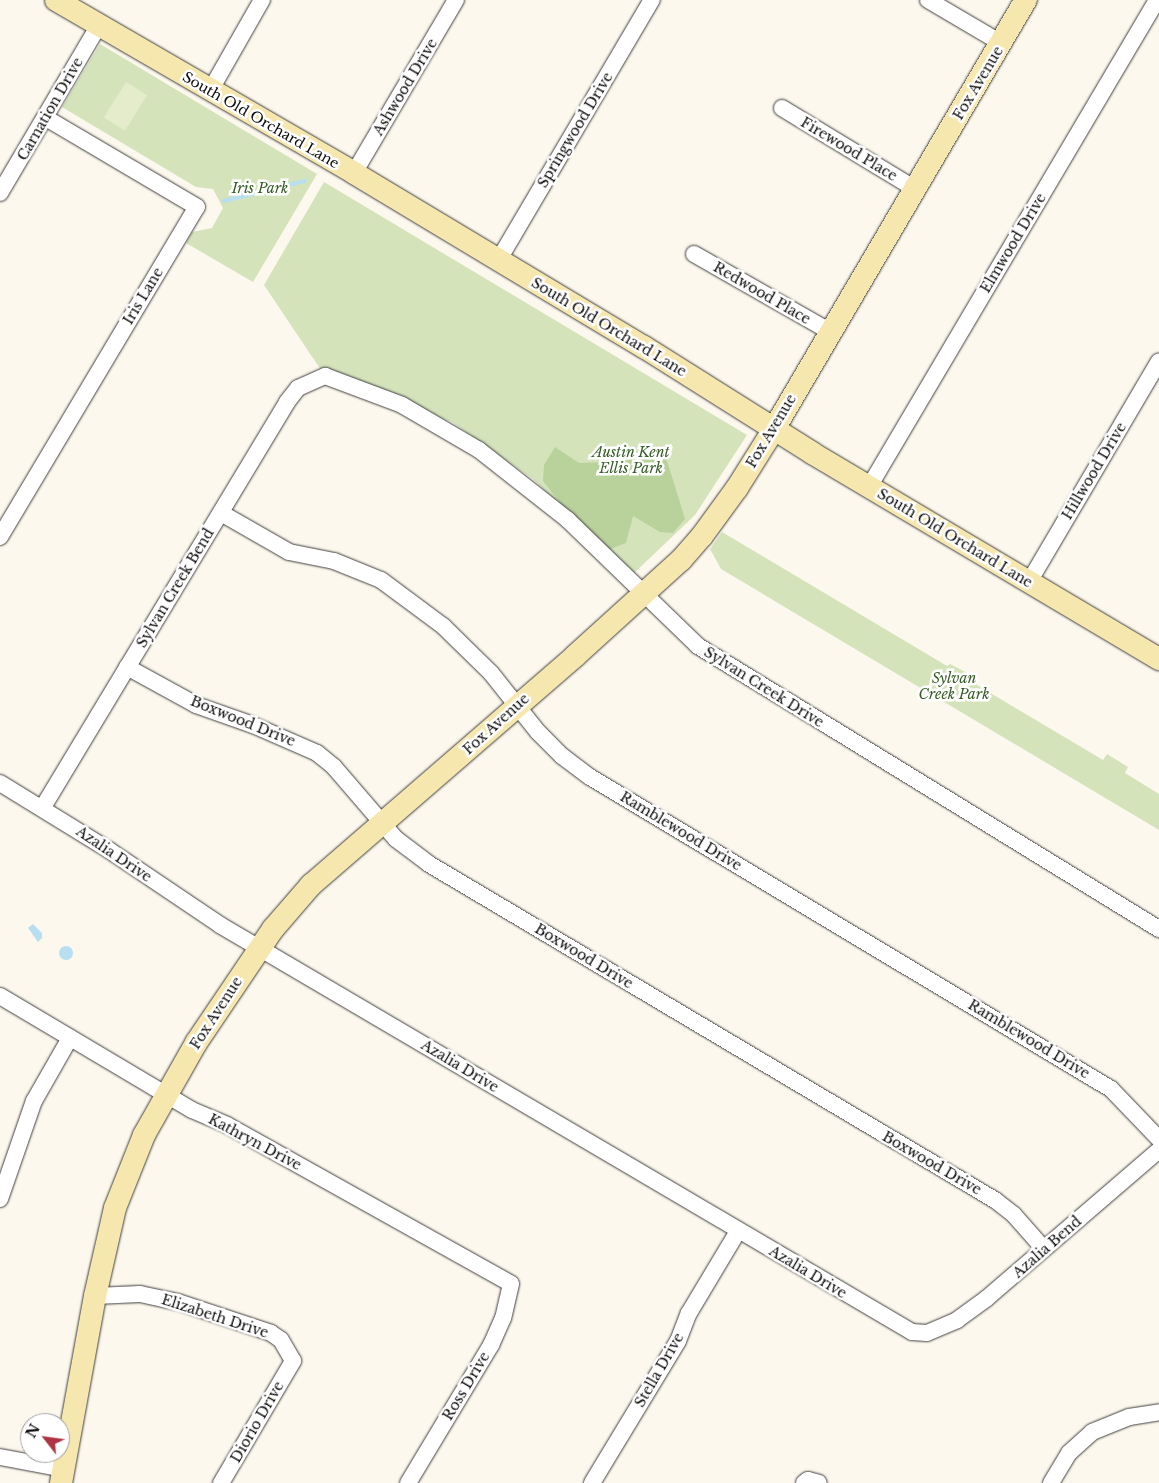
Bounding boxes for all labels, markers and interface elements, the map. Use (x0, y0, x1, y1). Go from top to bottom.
street label: Ashwood Drive (369, 36, 441, 138)
street label: Fox Avenue (949, 43, 1007, 123)
street label: Carnation Drive (14, 55, 86, 163)
street label: South Old Orchard Lane (180, 68, 342, 172)
street label: Springwood Drive (534, 69, 616, 191)
street label: Firewood Place (798, 114, 900, 184)
park label: Iris Park (232, 180, 288, 196)
street label: Elmwood Drive (977, 190, 1049, 296)
street label: Redwood Place (710, 258, 814, 328)
street label: Iris Lane (120, 265, 166, 327)
street label: South Old Orchard Lane (528, 274, 690, 380)
street label: Fox Avenue (742, 391, 800, 471)
street label: Hillwood Drive (1058, 419, 1130, 523)
park label: Austin Kent Ellis Park (592, 444, 670, 477)
street label: South Old Orchard Lane (874, 485, 1036, 591)
street label: Sylvan Creek Bend (133, 525, 217, 651)
street label: Sylvan Creek Drive (701, 643, 827, 731)
park label: Sylvan Creek Park (919, 670, 989, 702)
street label: Fox Avenue (459, 690, 533, 758)
street label: Boxwood Drive (188, 692, 298, 750)
street label: Ramblewood Drive (617, 788, 745, 874)
street label: Azalia Drive (73, 823, 155, 885)
street label: Boxwood Drive (532, 920, 636, 992)
street label: Fox Avenue (186, 973, 246, 1053)
street label: Ramblewood Drive (965, 996, 1093, 1082)
street label: Azalia Drive (418, 1036, 502, 1096)
street label: Kathryn Drive (206, 1110, 304, 1174)
street label: Boxwood Drive (879, 1128, 985, 1198)
street label: Azalia Bend (1009, 1213, 1085, 1281)
street label: Azalia Drive (766, 1242, 850, 1302)
street label: Elizabeth Drive (160, 1291, 270, 1341)
street label: Stella Drive (631, 1330, 687, 1410)
street label: Ross Drive (439, 1349, 493, 1423)
street label: Diorio Drive (227, 1378, 287, 1466)
north arrow (20, 1413, 70, 1463)
text: N (22, 1421, 44, 1441)

